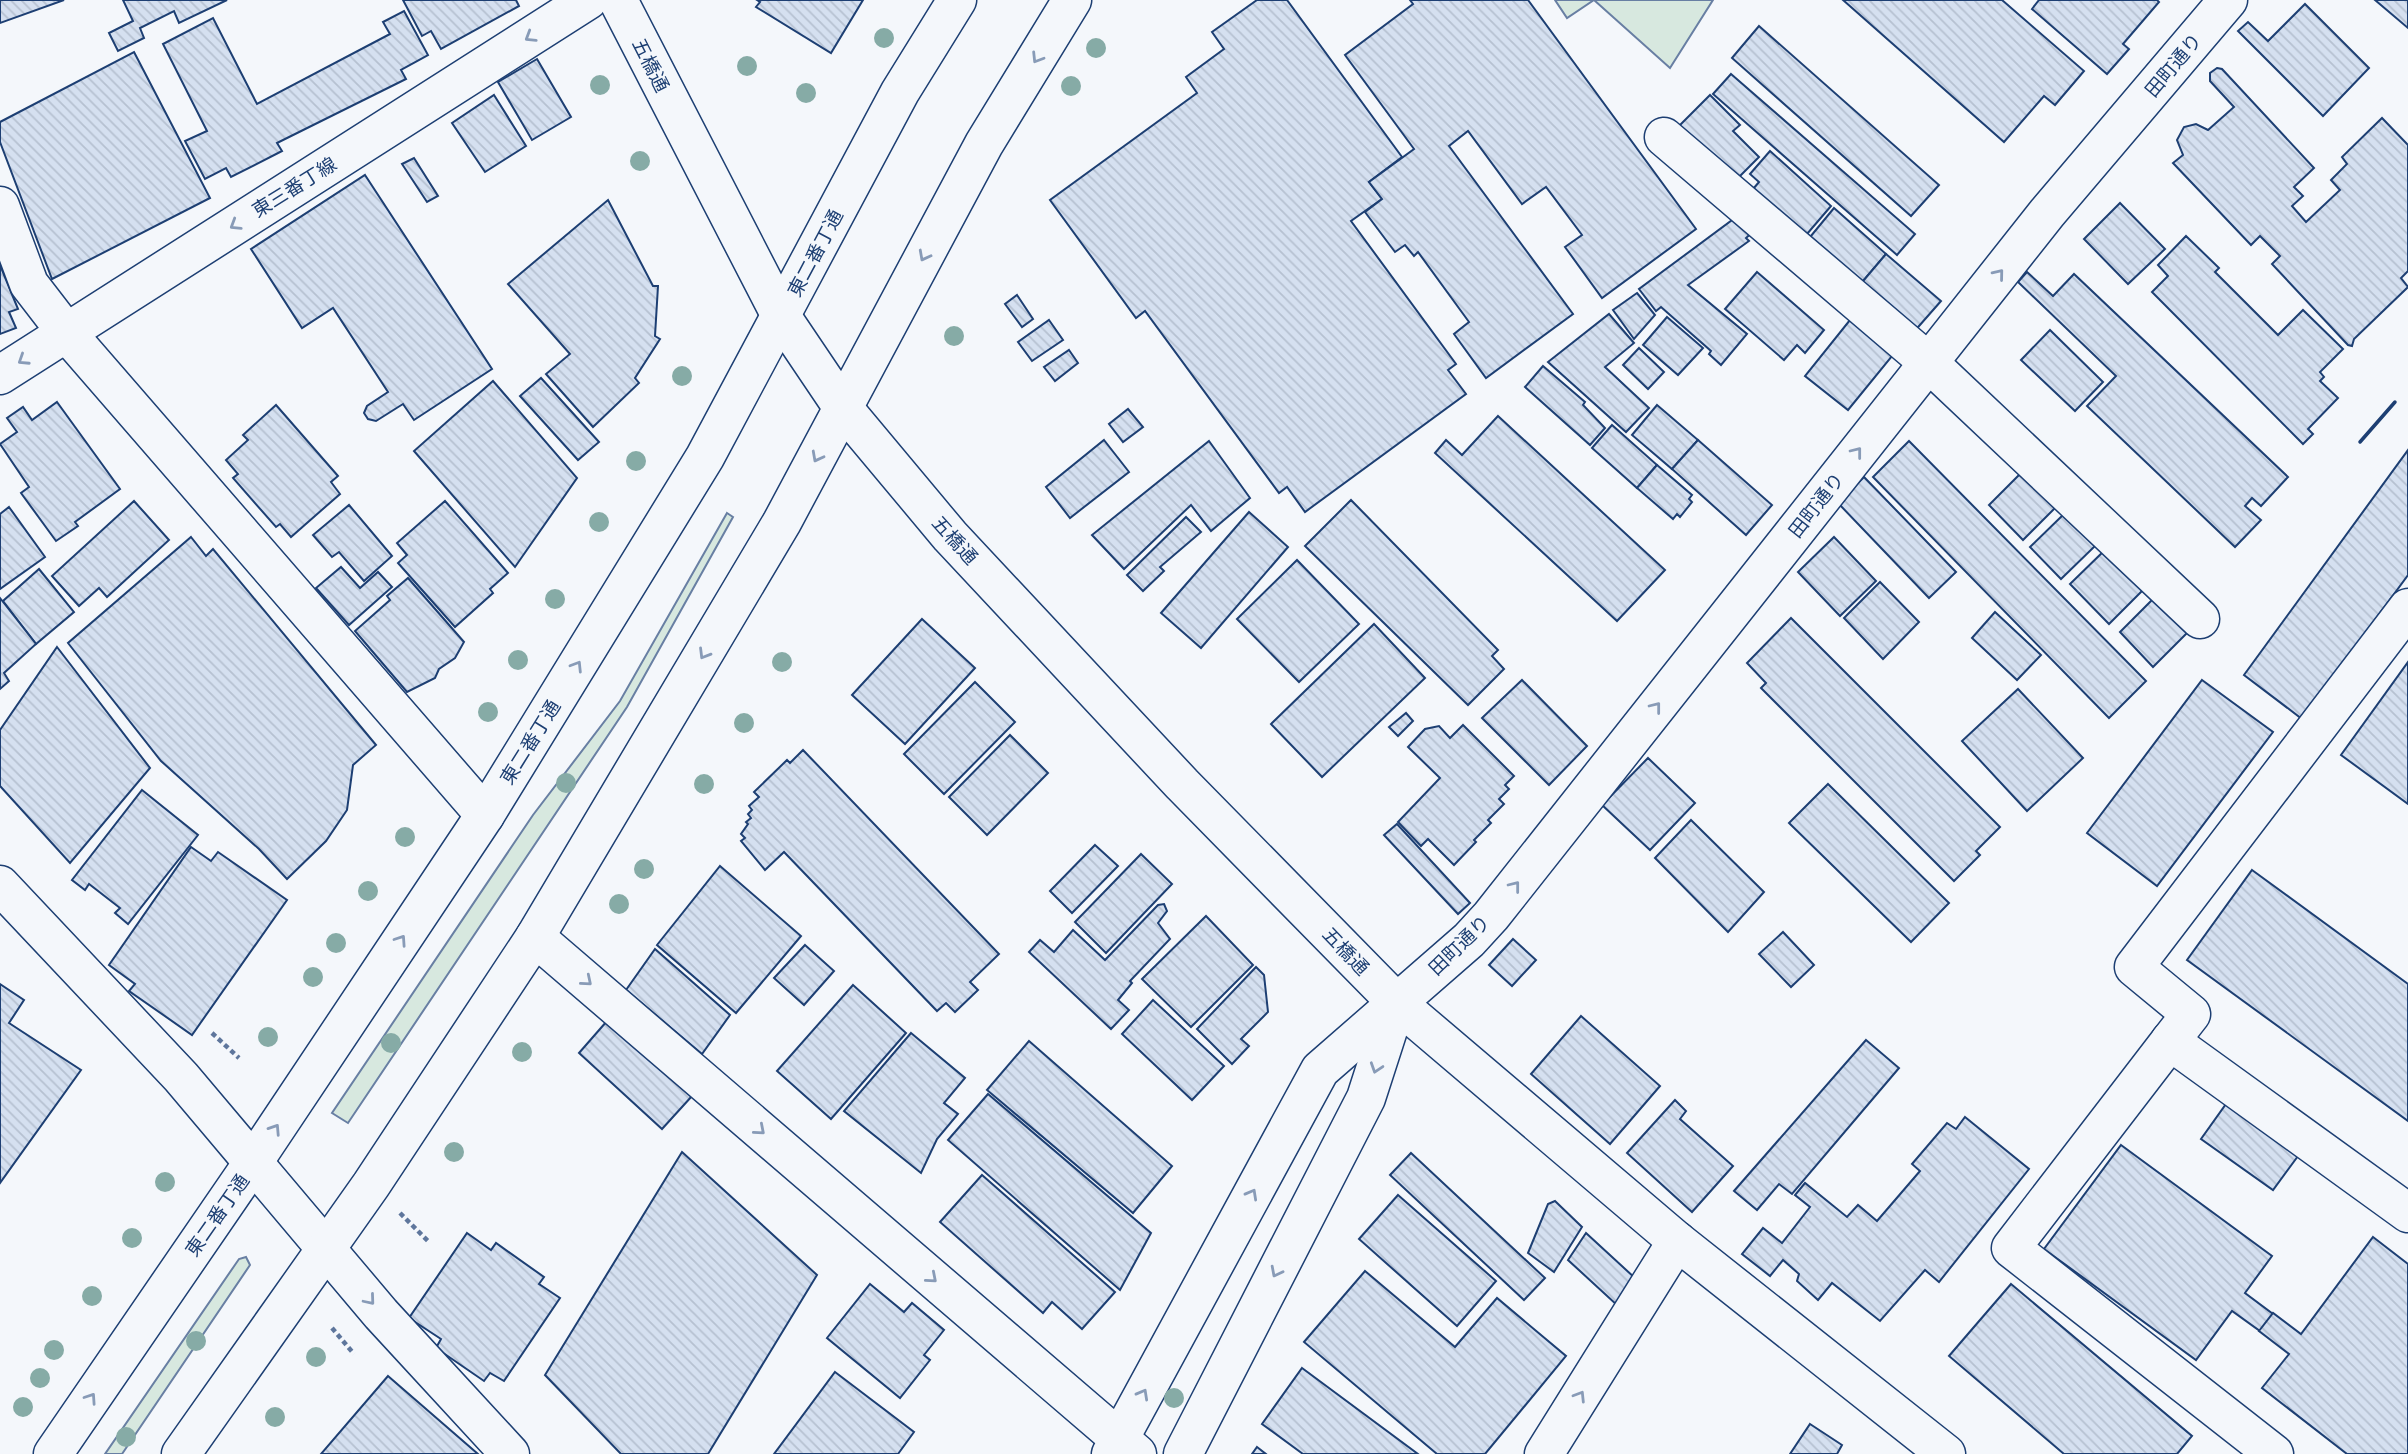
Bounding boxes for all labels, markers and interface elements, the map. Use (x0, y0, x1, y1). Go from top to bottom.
one-way arrow (525, 28, 538, 41)
street label: 田町通り (2139, 28, 2207, 102)
street label: 五橋通 (627, 34, 675, 96)
one-way arrow (1032, 51, 1045, 64)
street label: 東三番丁線 (247, 152, 341, 222)
street label: 東二番丁通 (782, 205, 848, 301)
one-way arrow (230, 216, 243, 229)
one-way arrow (919, 249, 933, 261)
one-way arrow (1990, 269, 2003, 281)
one-way arrow (18, 352, 31, 365)
one-way arrow (1849, 447, 1862, 460)
one-way arrow (812, 449, 826, 462)
street label: 田町通り (1783, 468, 1849, 542)
street label: 五橋通 (927, 511, 983, 569)
one-way arrow (699, 646, 712, 659)
one-way arrow (568, 660, 581, 673)
street label: 東二番丁通 (495, 695, 565, 789)
one-way arrow (1647, 703, 1660, 715)
one-way arrow (1506, 881, 1519, 894)
street label: 田町通り (1423, 910, 1495, 980)
street label: 五橋通 (1318, 922, 1374, 980)
one-way arrow (393, 935, 406, 948)
one-way arrow (579, 973, 592, 985)
one-way arrow (1370, 1061, 1384, 1073)
one-way arrow (751, 1122, 764, 1134)
one-way arrow (267, 1124, 279, 1137)
street label: 東二番丁通 (180, 1169, 254, 1261)
one-way arrow (1244, 1189, 1257, 1201)
one-way arrow (1271, 1265, 1285, 1277)
one-way arrow (924, 1270, 937, 1282)
one-way arrow (361, 1292, 374, 1304)
one-way arrow (1135, 1389, 1149, 1401)
one-way arrow (1572, 1391, 1585, 1404)
one-way arrow (83, 1393, 95, 1406)

